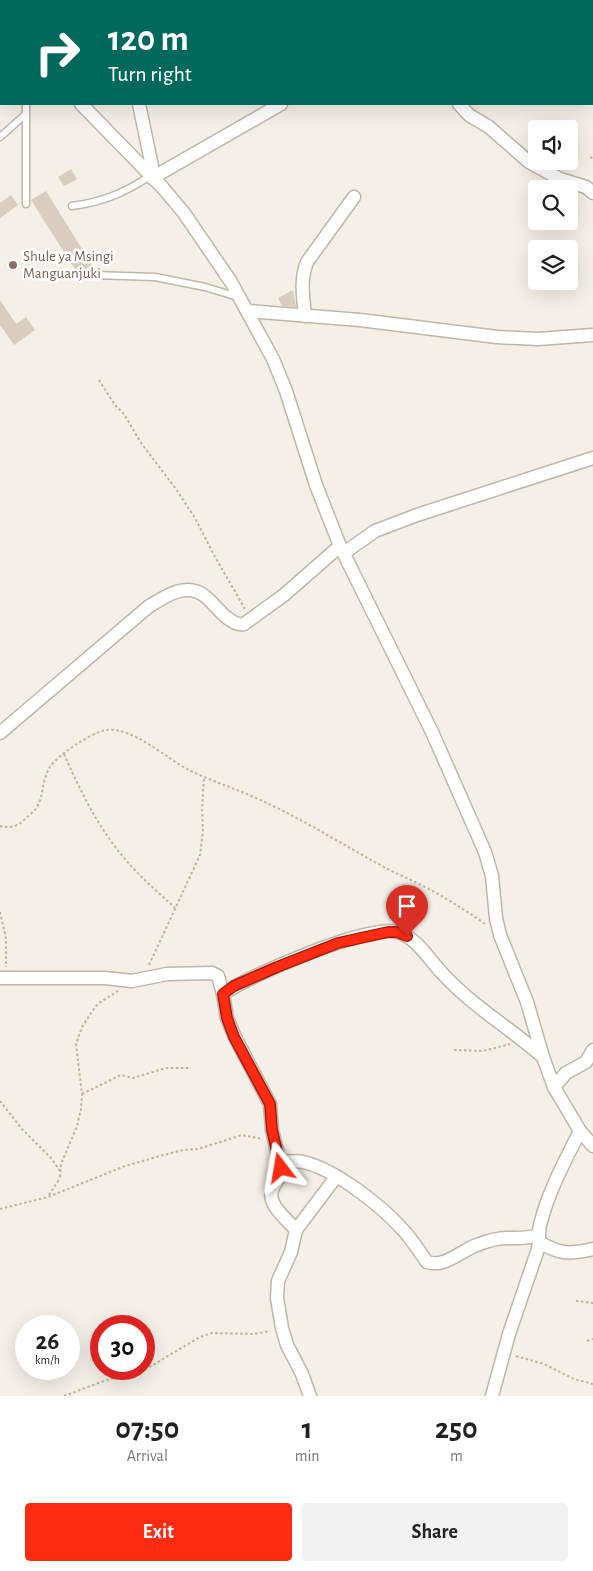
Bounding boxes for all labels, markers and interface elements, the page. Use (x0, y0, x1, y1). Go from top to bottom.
icon: right (25, 20, 90, 85)
text: 120 m (108, 22, 189, 57)
text: Turn right (108, 63, 192, 85)
map controls (528, 120, 578, 290)
button: sound (528, 120, 578, 170)
button: search (528, 180, 578, 230)
button: layers (528, 240, 578, 290)
place label: Shule ya Msingi Manguanjuki (23, 249, 114, 281)
marker: Shule ya Msingi Manguanjuki (7, 259, 19, 271)
pin (386, 885, 428, 936)
icon: arrive (393, 892, 421, 920)
position arrow (254, 1141, 306, 1193)
speed limit sign: 30 (90, 1315, 155, 1380)
text: 26 (36, 1329, 59, 1354)
text: km/h (35, 1354, 60, 1366)
text: 07:50 (115, 1414, 179, 1444)
text: 1 (302, 1414, 313, 1444)
text: 250 (435, 1414, 478, 1444)
text: Arrival (127, 1448, 168, 1464)
text: min (295, 1448, 320, 1464)
text: m (450, 1448, 463, 1464)
button: Exit (25, 1503, 292, 1561)
button: Share (302, 1503, 568, 1561)

